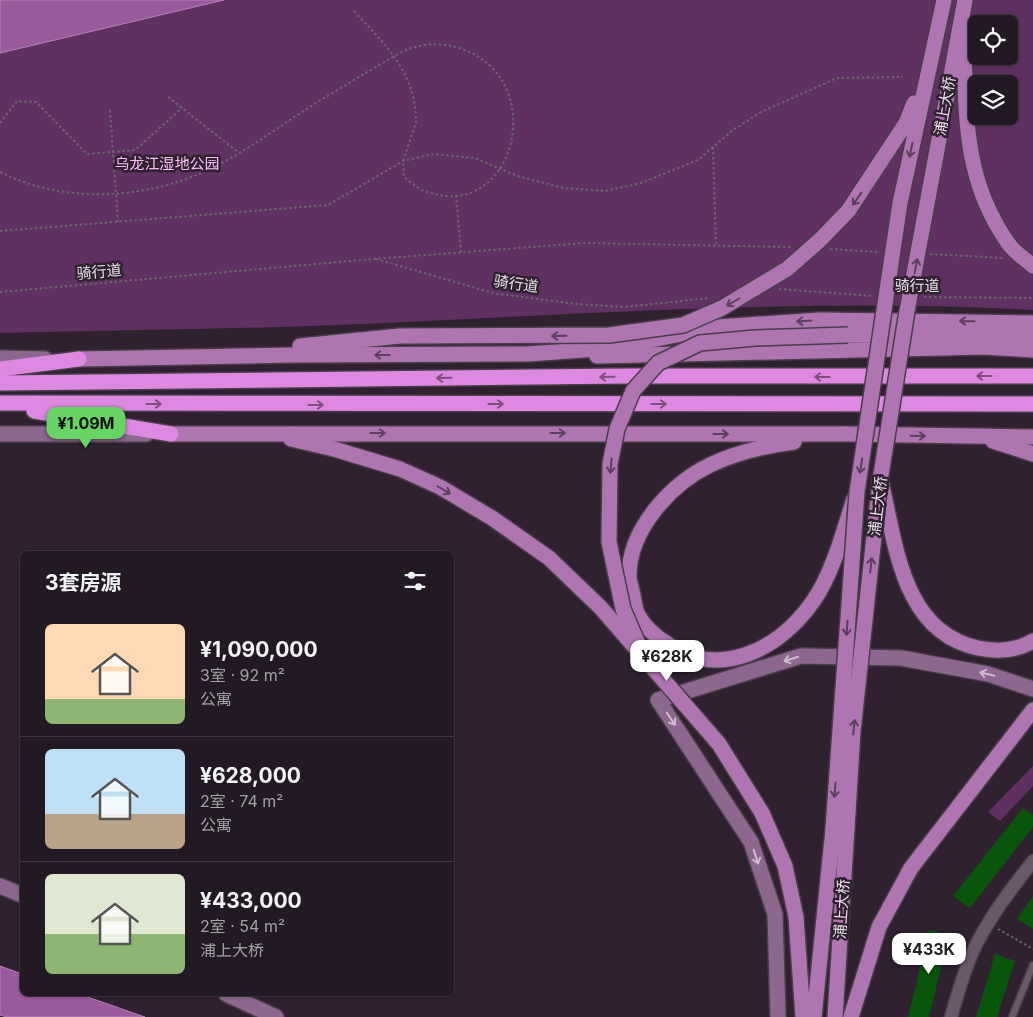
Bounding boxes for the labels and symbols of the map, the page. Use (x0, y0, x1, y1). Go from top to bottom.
street label: 浦上大桥 (930, 75, 959, 137)
one-way arrow (906, 142, 916, 158)
park label: 乌龙江湿地公园 (114, 154, 220, 173)
one-way arrow (852, 192, 862, 206)
one-way arrow (911, 258, 921, 274)
street label: 骑行道 (76, 260, 122, 283)
street label: 骑行道 (492, 271, 540, 296)
street label: 骑行道 (894, 276, 940, 295)
one-way arrow (726, 297, 740, 307)
one-way arrow (959, 316, 976, 326)
one-way arrow (797, 317, 813, 326)
one-way arrow (551, 331, 567, 341)
one-way arrow (374, 350, 390, 360)
one-way arrow (977, 371, 993, 381)
one-way arrow (599, 372, 616, 382)
one-way arrow (814, 372, 830, 382)
one-way arrow (437, 374, 453, 383)
one-way arrow (145, 399, 161, 409)
one-way arrow (488, 399, 504, 409)
one-way arrow (650, 399, 666, 409)
one-way arrow (308, 400, 324, 410)
pin: ¥1.09M (45, 406, 127, 449)
one-way arrow (370, 428, 386, 438)
one-way arrow (550, 428, 566, 438)
one-way arrow (712, 429, 729, 439)
one-way arrow (910, 431, 926, 440)
one-way arrow (606, 458, 616, 474)
one-way arrow (855, 458, 865, 474)
street label: 浦上大桥 (864, 475, 891, 537)
one-way arrow (437, 485, 452, 495)
one-way arrow (866, 557, 876, 573)
one-way arrow (842, 620, 852, 636)
pin: ¥628K (632, 640, 702, 682)
one-way arrow (784, 655, 800, 664)
one-way arrow (979, 669, 995, 678)
one-way arrow (666, 712, 676, 726)
one-way arrow (849, 719, 858, 735)
one-way arrow (831, 782, 840, 798)
one-way arrow (752, 848, 762, 864)
street label: 浦上大桥 (830, 878, 853, 940)
pin: ¥433K (894, 932, 964, 975)

